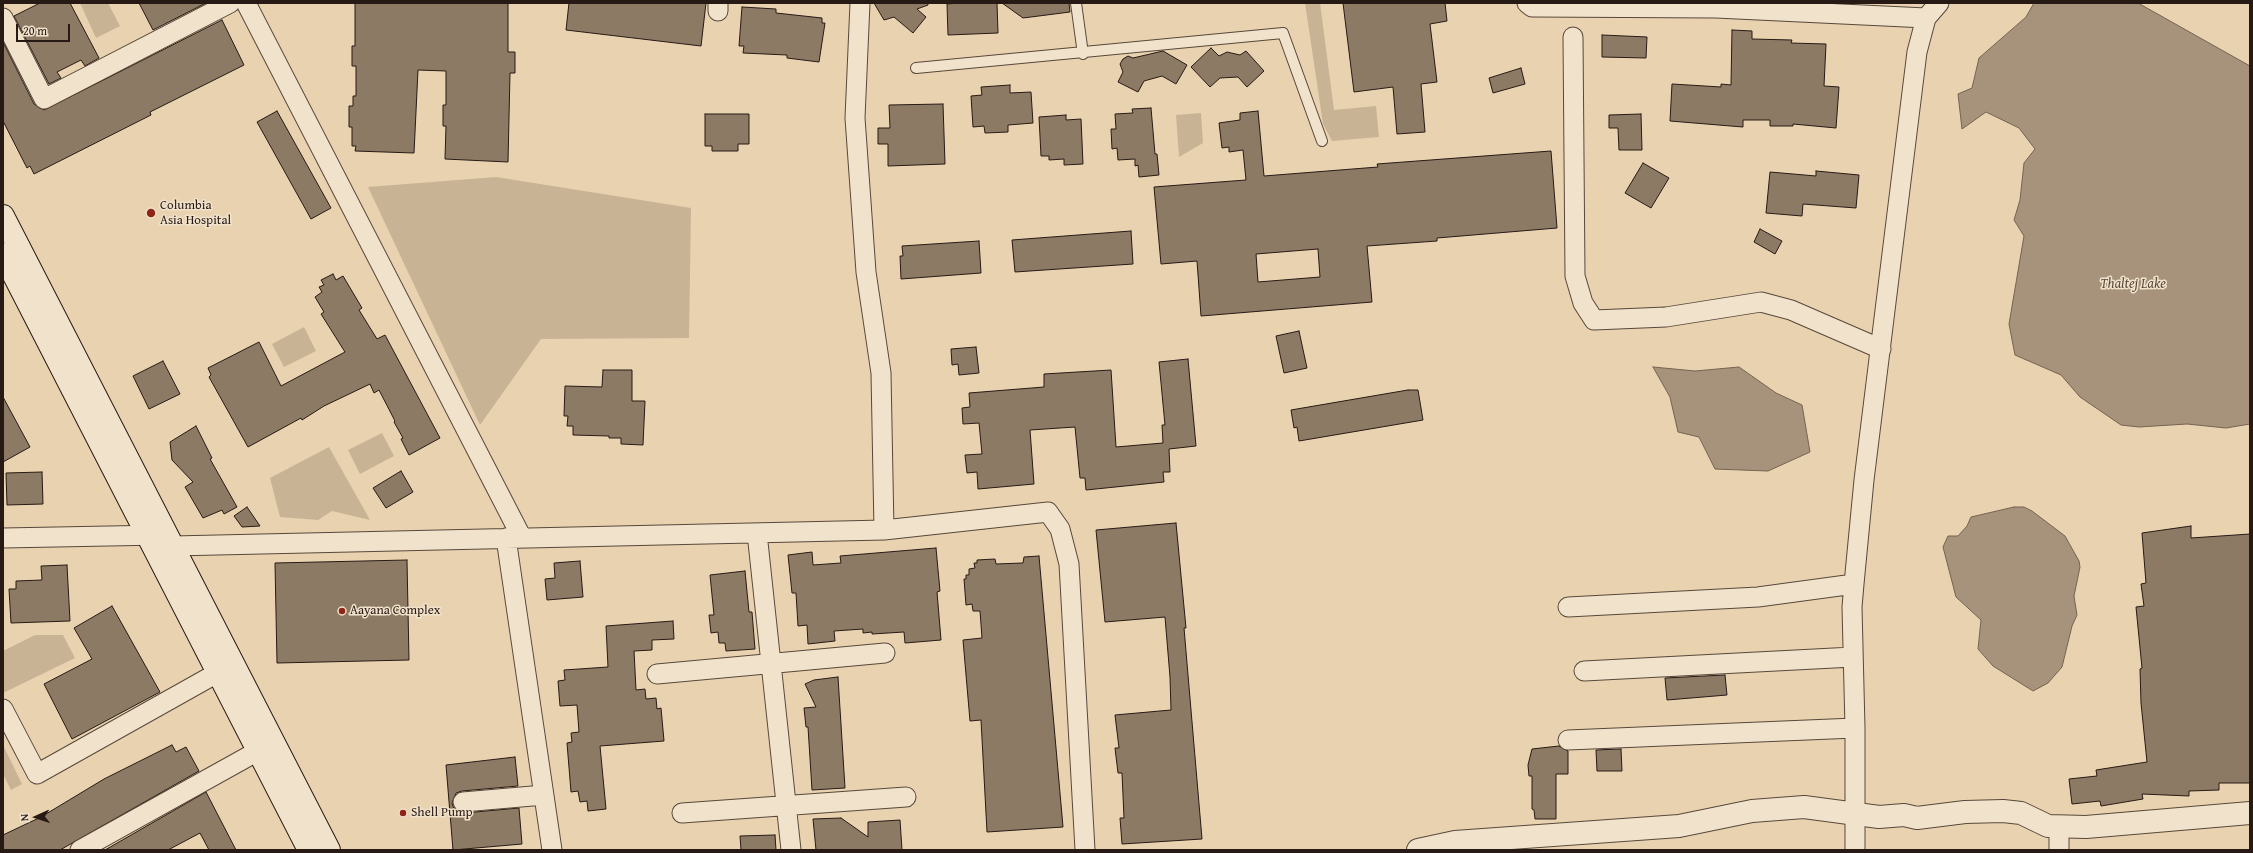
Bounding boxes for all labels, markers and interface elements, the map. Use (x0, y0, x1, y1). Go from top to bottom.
scale bar (18, 16, 72, 42)
text: 20 m (23, 22, 47, 39)
place label: Columbia Asia Hospital (160, 198, 231, 229)
marker: Columbia Asia Hospital (145, 207, 157, 219)
water label: Thaltej Lake (2100, 276, 2166, 292)
place label: Aayana Complex (350, 603, 440, 619)
marker: Aayana Complex (337, 606, 347, 616)
north arrow (16, 797, 56, 837)
place label: Shell Pump (411, 805, 473, 821)
marker: Shell Pump (398, 808, 408, 818)
text: N (16, 814, 32, 822)

